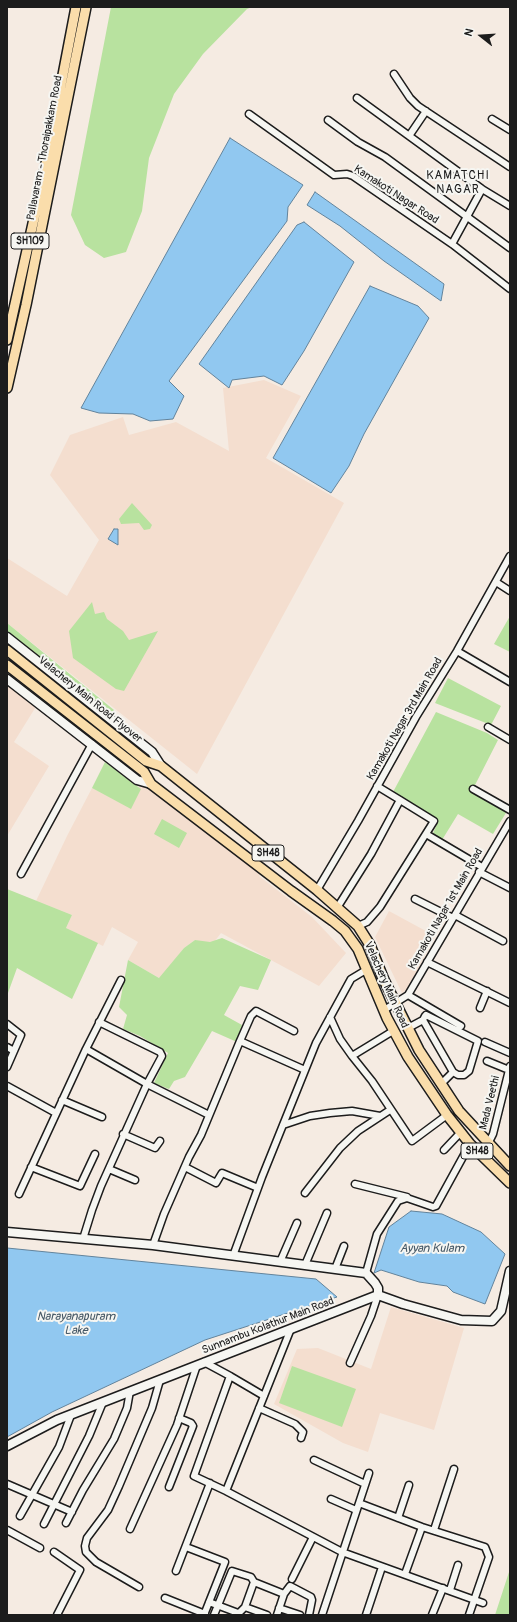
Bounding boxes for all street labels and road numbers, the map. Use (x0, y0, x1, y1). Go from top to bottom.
street label: Pallavaram - Thoraipakkam Road (24, 75, 66, 221)
street label: Kamakoti Nagar Road (351, 163, 441, 227)
road number: SH109 (11, 233, 49, 249)
street label: Velachery Main Road Flyover (35, 654, 145, 746)
street label: Kamakoti Nagar 3rd Main Road (364, 655, 446, 783)
road number: SH48 (252, 845, 284, 861)
street label: Kamakoti Nagar 1st Main Road (406, 846, 486, 972)
street label: Velachery Main Road (361, 940, 411, 1030)
street label: Mada Veethi (477, 1075, 503, 1131)
road number: SH48 (461, 1143, 493, 1159)
street label: Sunnambu Kolathur Main Road (200, 1295, 336, 1357)

